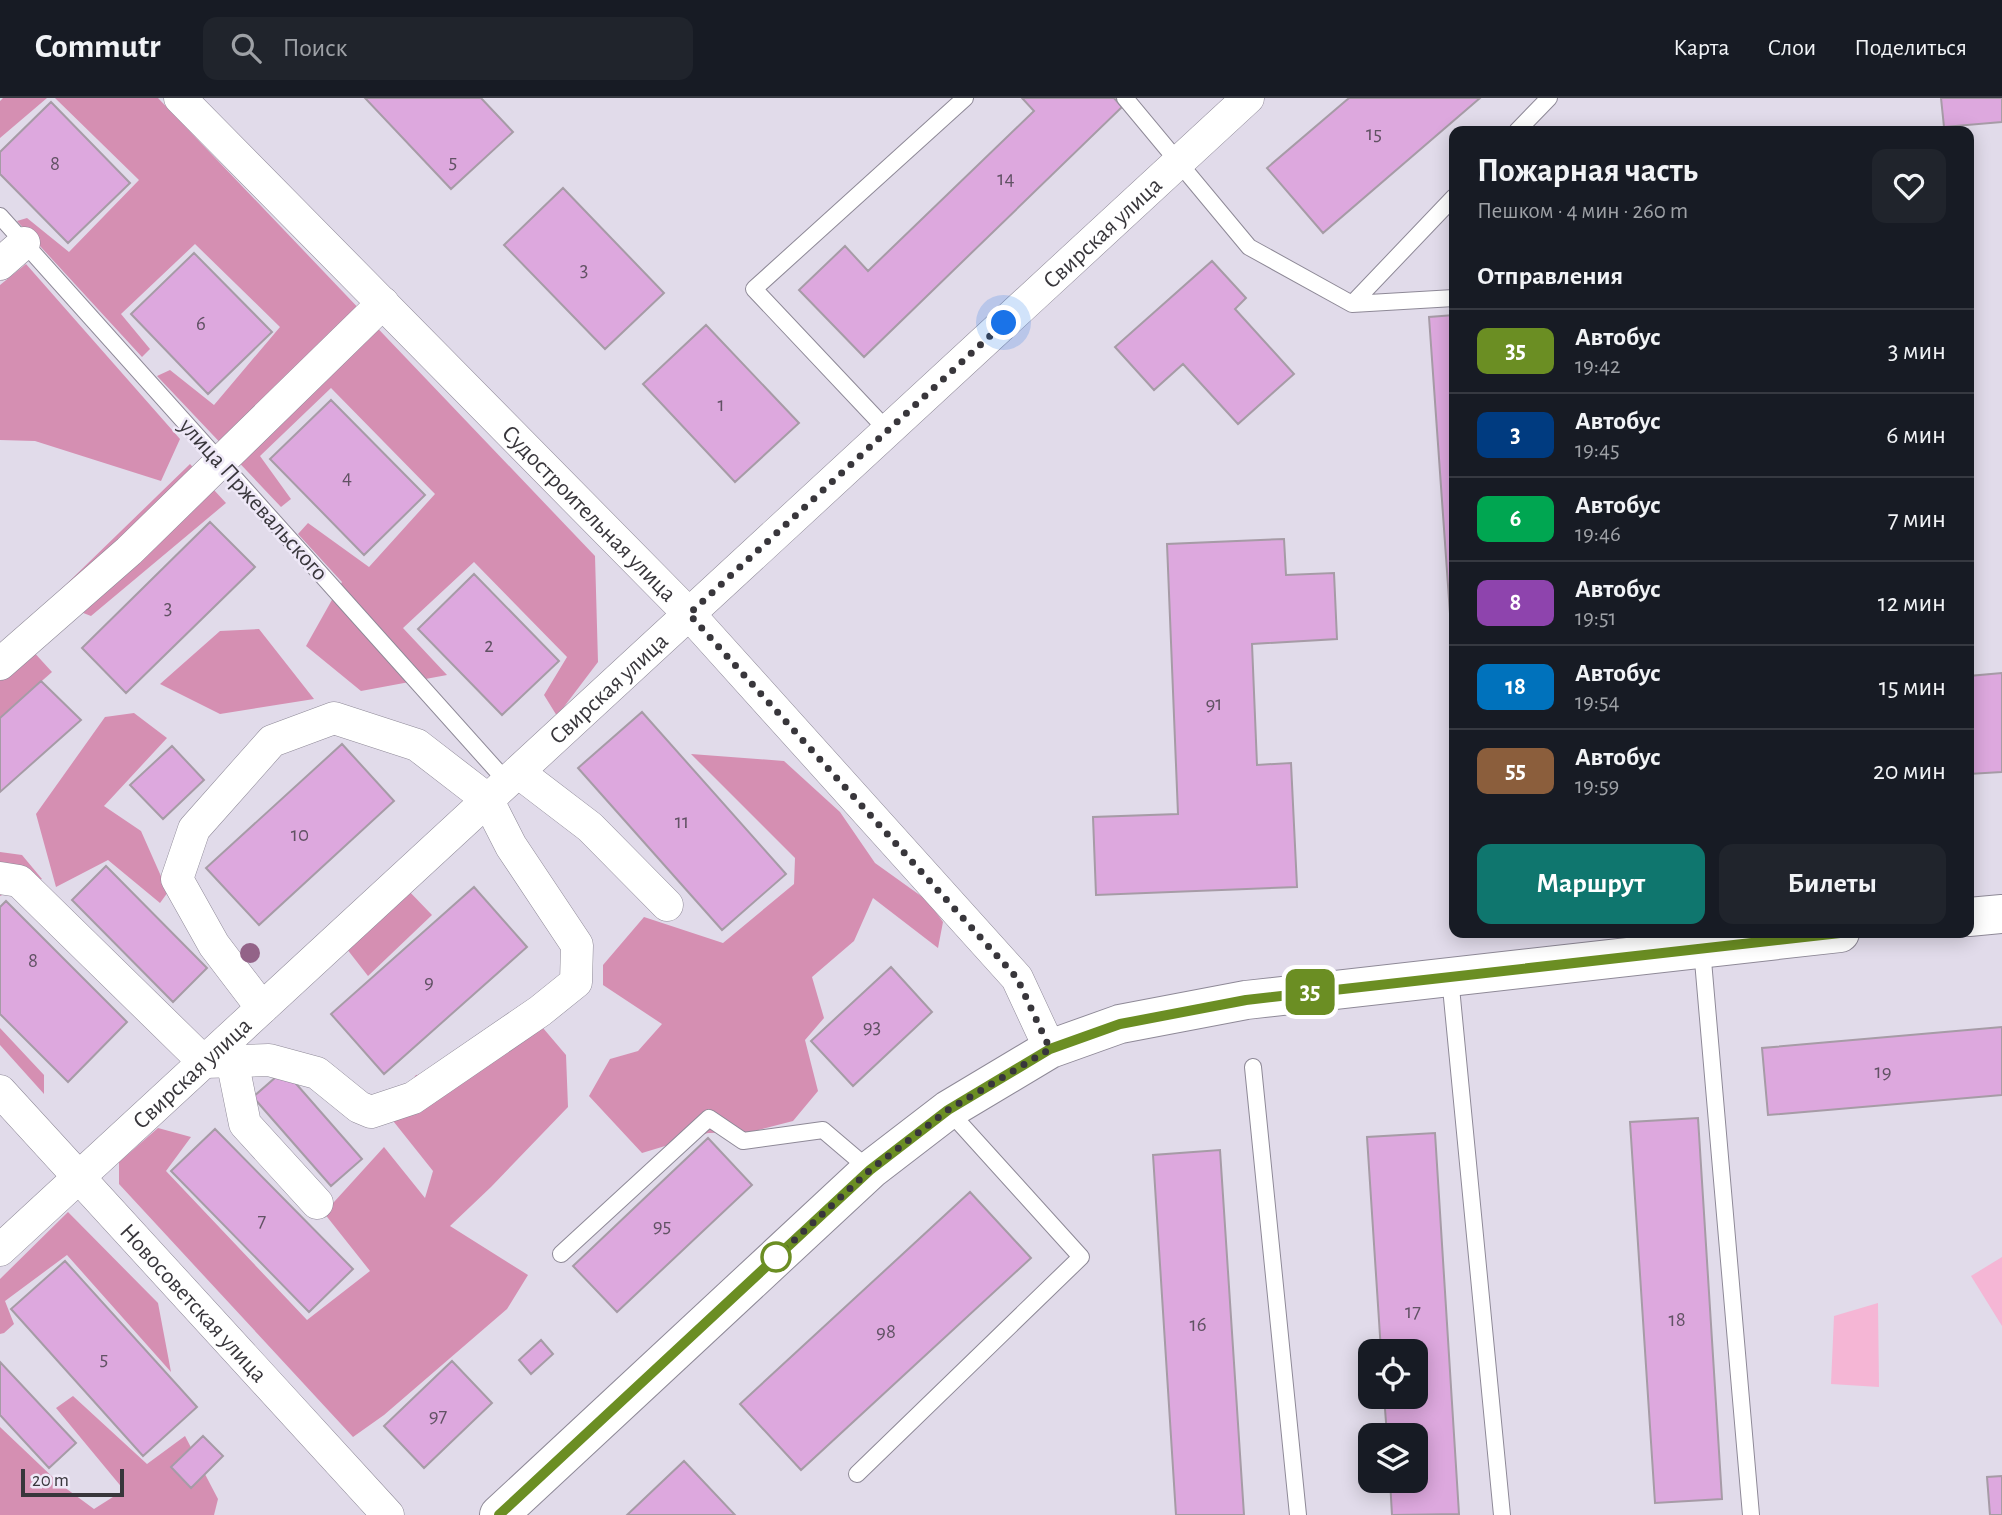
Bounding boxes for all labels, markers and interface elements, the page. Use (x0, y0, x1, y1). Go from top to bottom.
search box (203, 17, 693, 80)
icon: search (227, 29, 265, 67)
text: Commutr (35, 31, 161, 64)
text: Поиск (283, 35, 348, 61)
text: Карта (1673, 36, 1729, 60)
text: Слои (1767, 36, 1816, 60)
text: Поделиться (1854, 36, 1967, 60)
house number: 15 (1366, 123, 1382, 144)
button: heart (1872, 149, 1946, 223)
house number: 5 (449, 151, 457, 172)
house number: 8 (50, 153, 60, 174)
text: Пожарная часть (1477, 155, 1698, 188)
house number: 14 (997, 168, 1015, 189)
street label: Свирская улица (1039, 173, 1167, 294)
text: Пешком · 4 мин · 260 m (1477, 200, 1688, 223)
house number: 3 (580, 259, 588, 280)
text: Отправления (1477, 263, 1623, 289)
your location (986, 305, 1021, 340)
house number: 6 (196, 313, 206, 334)
text: Автобус (1575, 324, 1661, 350)
text: 3 мин (1888, 338, 1946, 364)
text: 35 (1505, 339, 1526, 363)
text: 19:42 (1575, 355, 1621, 378)
house number: 1 (717, 394, 725, 415)
text: Автобус (1575, 408, 1661, 434)
street label: улица Пржевальского (174, 413, 332, 585)
street label: Судостроительная улица (497, 421, 681, 607)
text: 6 мин (1886, 422, 1946, 448)
text: 3 (1510, 423, 1521, 447)
text: 19:45 (1575, 439, 1620, 462)
house number: 4 (342, 467, 352, 488)
text: Автобус (1575, 492, 1661, 518)
text: 7 мин (1888, 506, 1946, 532)
text: 6 (1510, 507, 1521, 531)
text: 19:46 (1575, 523, 1621, 546)
text: Автобус (1575, 576, 1661, 602)
text: 12 мин (1878, 590, 1946, 616)
text: 8 (1510, 591, 1521, 615)
house number: 3 (164, 597, 172, 618)
text: 19:51 (1575, 607, 1617, 630)
street label: Свирская улица (545, 629, 673, 749)
house number: 2 (484, 635, 494, 656)
text: Автобус (1575, 660, 1661, 686)
text: 15 мин (1879, 674, 1946, 700)
text: 18 (1505, 675, 1526, 699)
text: 19:54 (1575, 691, 1620, 714)
house number: 91 (1205, 693, 1223, 714)
text: Автобус (1575, 744, 1661, 770)
text: 20 мин (1873, 758, 1946, 784)
text: 55 (1505, 759, 1526, 783)
text: 19:59 (1575, 775, 1619, 798)
house number: 11 (675, 811, 689, 832)
house number: 10 (291, 824, 309, 845)
button: Маршрут (1477, 844, 1705, 924)
button: Билеты (1719, 844, 1946, 924)
house number: 8 (28, 950, 38, 971)
line badge: 35 (1278, 969, 1342, 1015)
house number: 9 (424, 971, 434, 992)
text: 35 (1300, 980, 1320, 1004)
street label: Свирская улица (129, 1013, 256, 1134)
house number: 93 (863, 1016, 881, 1037)
house number: 19 (1874, 1061, 1892, 1082)
house number: 7 (258, 1210, 267, 1231)
house number: 95 (653, 1215, 671, 1236)
street label: Новосоветская улица (115, 1220, 271, 1387)
unlabelled marker (761, 1242, 791, 1272)
house number: 17 (1405, 1301, 1421, 1322)
house number: 18 (1668, 1309, 1686, 1330)
house number: 16 (1189, 1314, 1207, 1335)
house number: 98 (876, 1321, 896, 1342)
map controls (1358, 1339, 1428, 1493)
button: locate (1358, 1339, 1428, 1409)
house number: 5 (100, 1348, 108, 1369)
house number: 97 (429, 1405, 448, 1426)
button: layers (1358, 1423, 1428, 1493)
scale bar (21, 1466, 124, 1498)
text: 20 m (32, 1471, 69, 1490)

